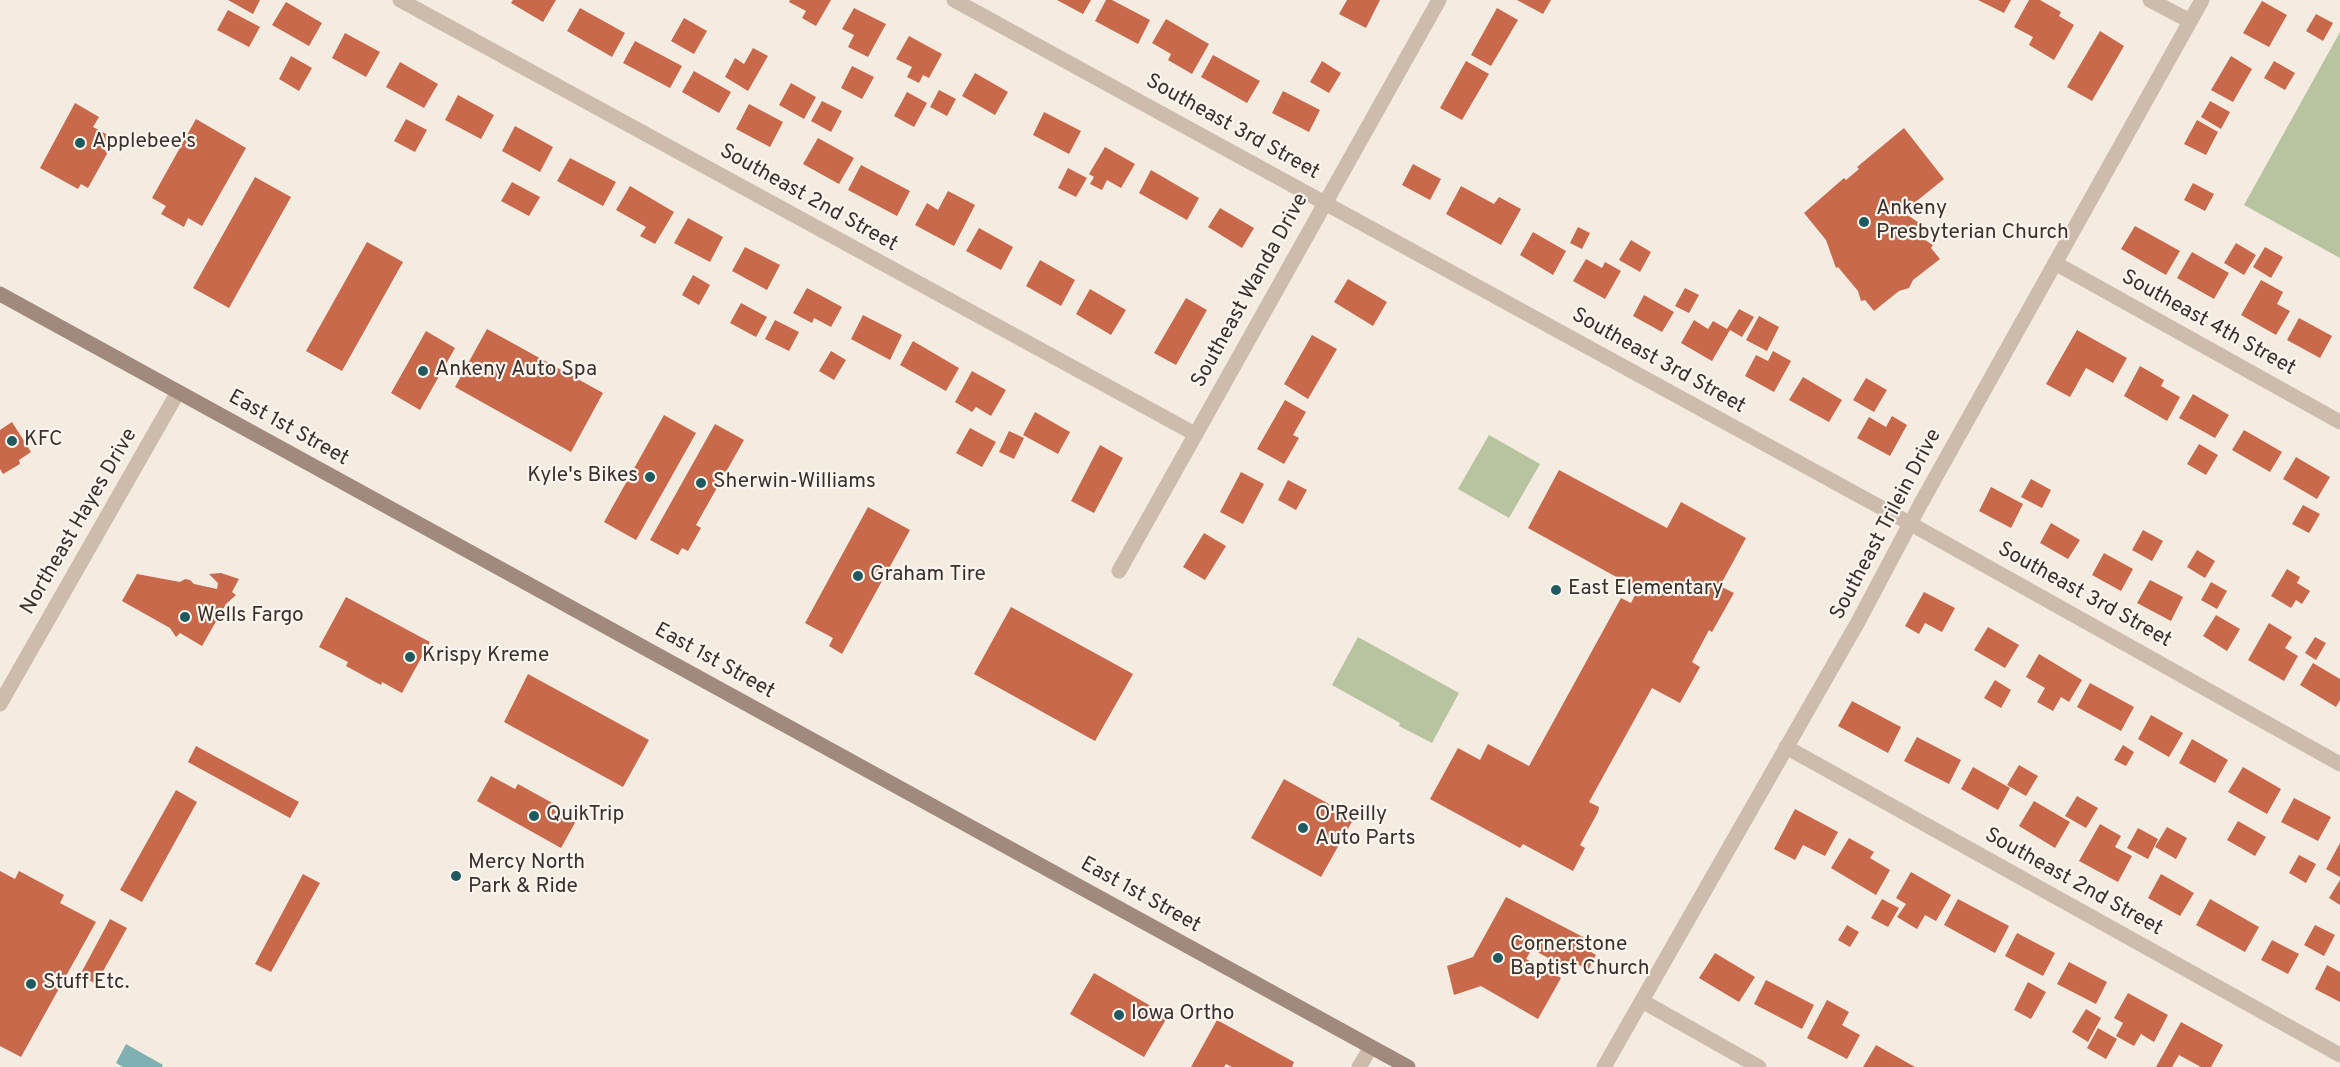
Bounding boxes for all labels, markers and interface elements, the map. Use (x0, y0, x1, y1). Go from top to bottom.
street label: Southeast 3rd Street (1141, 70, 1323, 186)
place label: Applebee's (92, 130, 196, 156)
marker: Applebee's (73, 136, 87, 150)
street label: Southeast 2nd Street (715, 140, 901, 258)
street label: Southeast Wanda Drive (1187, 189, 1315, 393)
place label: Ankeny Presbyterian Church (1876, 197, 2069, 247)
marker: Ankeny Presbyterian Church (1857, 215, 1871, 229)
street label: Southeast 4th Street (2116, 266, 2300, 382)
street label: Southeast 3rd Street (1567, 304, 1749, 420)
place label: Ankeny Auto Spa (435, 358, 597, 384)
marker: Ankeny Auto Spa (416, 364, 430, 378)
street label: East 1st Street (223, 386, 353, 472)
street label: Northeast Hayes Drive (16, 424, 144, 620)
street label: Southeast Trilein Drive (1826, 425, 1948, 625)
place label: KFC (24, 428, 63, 454)
marker: KFC (5, 434, 19, 448)
place label: Kyle's Bikes (527, 464, 638, 490)
marker: Kyle's Bikes (643, 470, 657, 484)
place label: Sherwin-Williams (713, 470, 876, 496)
marker: Sherwin-Williams (694, 476, 708, 490)
street label: Southeast 3rd Street (1993, 538, 2175, 654)
place label: Graham Tire (870, 563, 986, 589)
marker: Graham Tire (851, 569, 865, 583)
place label: East Elementary (1568, 577, 1723, 603)
marker: East Elementary (1549, 583, 1563, 597)
place label: Wells Fargo (197, 604, 304, 630)
marker: Wells Fargo (178, 610, 192, 624)
street label: East 1st Street (649, 619, 779, 705)
place label: Krispy Kreme (422, 644, 549, 670)
marker: Krispy Kreme (403, 650, 417, 664)
place label: QuikTrip (546, 803, 624, 829)
place label: O'Reilly Auto Parts (1315, 803, 1416, 853)
marker: QuikTrip (527, 809, 541, 823)
marker: O'Reilly Auto Parts (1296, 821, 1310, 835)
street label: Southeast 2nd Street (1980, 824, 2166, 942)
place label: Mercy North Park & Ride (468, 851, 585, 901)
street label: East 1st Street (1075, 853, 1205, 939)
marker: Mercy North Park & Ride (449, 869, 463, 883)
place label: Cornerstone Baptist Church (1510, 933, 1650, 983)
marker: Cornerstone Baptist Church (1491, 951, 1505, 965)
place label: Stuff Etc. (43, 971, 129, 997)
marker: Stuff Etc. (24, 977, 38, 991)
place label: Iowa Ortho (1131, 1002, 1235, 1028)
marker: Iowa Ortho (1112, 1008, 1126, 1022)

